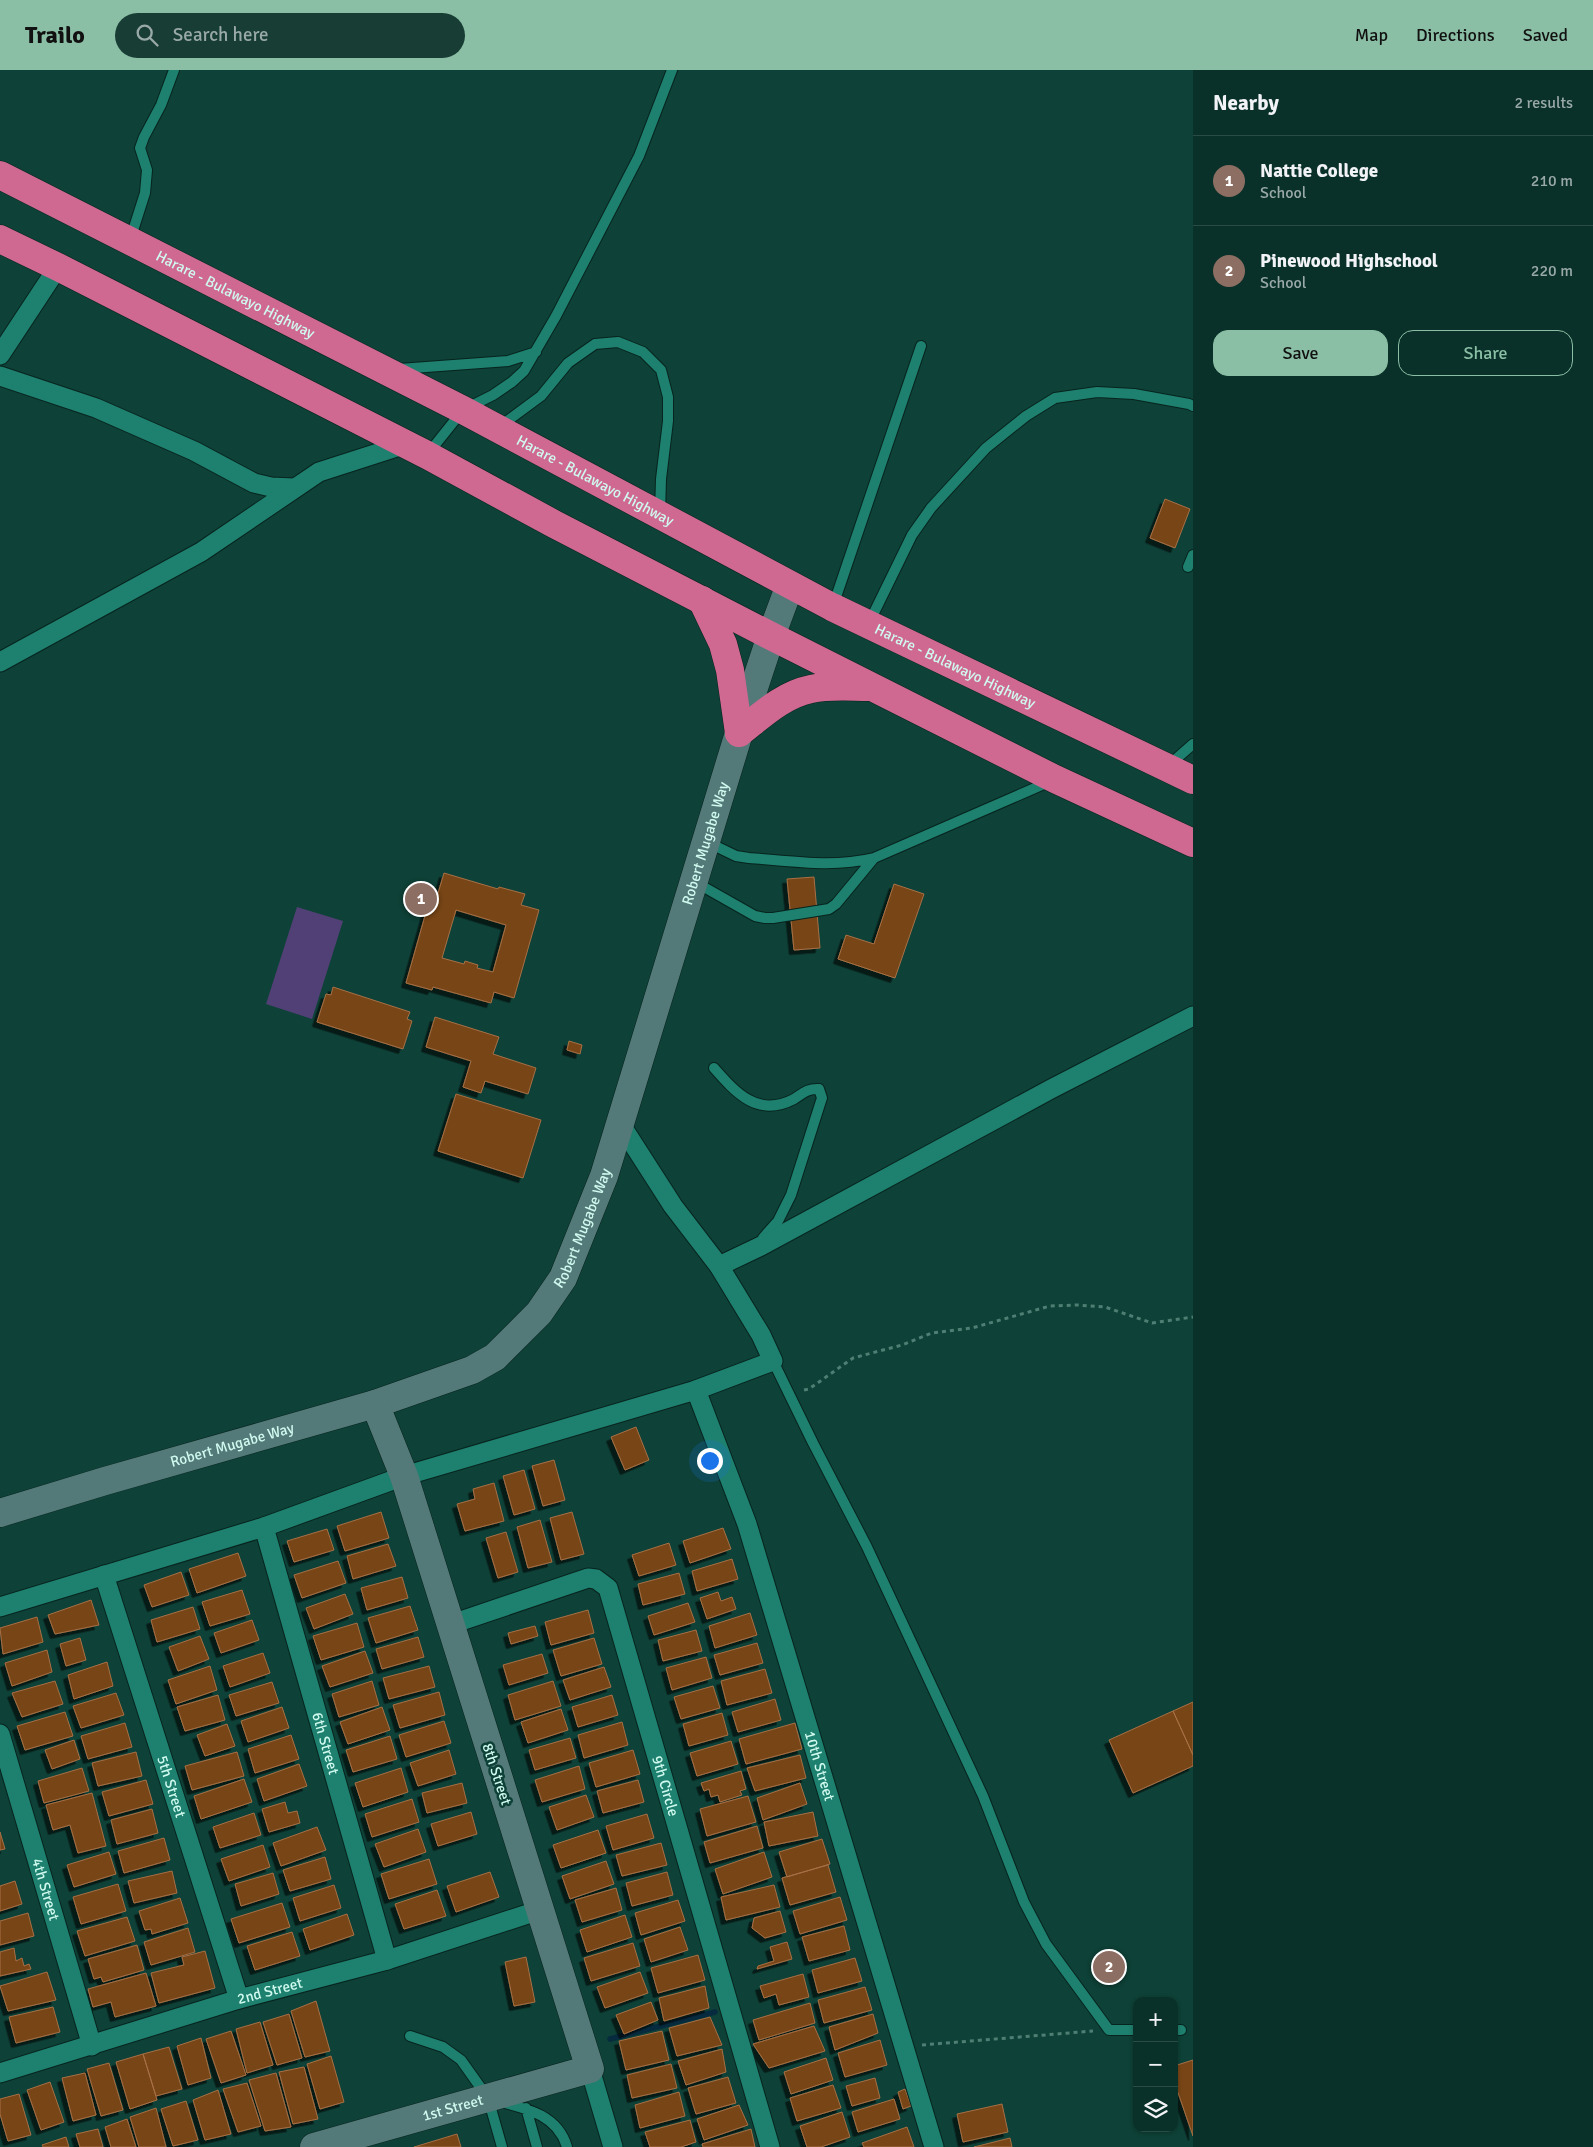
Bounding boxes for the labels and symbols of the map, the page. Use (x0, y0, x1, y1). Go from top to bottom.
street label: Harare - Bulawayo Highway (153, 247, 318, 342)
street label: Harare - Bulawayo Highway (513, 431, 677, 530)
street label: Harare - Bulawayo Highway (872, 620, 1038, 712)
street label: Robert Mugabe Way (678, 780, 733, 907)
pin: 1 (405, 880, 437, 918)
street label: Robert Mugabe Way (550, 1166, 615, 1292)
street label: Robert Mugabe Way (168, 1419, 296, 1471)
your location (697, 1448, 723, 1474)
street label: 6th Street (308, 1710, 343, 1777)
street label: 10th Street (801, 1729, 839, 1803)
street label: 8th Street (479, 1741, 515, 1807)
street label: 5th Street (153, 1753, 190, 1820)
street label: 9th Circle (648, 1754, 683, 1818)
street label: 4th Street (28, 1856, 63, 1923)
pin: 2 (1093, 1948, 1125, 1986)
street label: 2nd Street (235, 1974, 304, 2008)
street label: 1st Street (420, 2091, 485, 2125)

